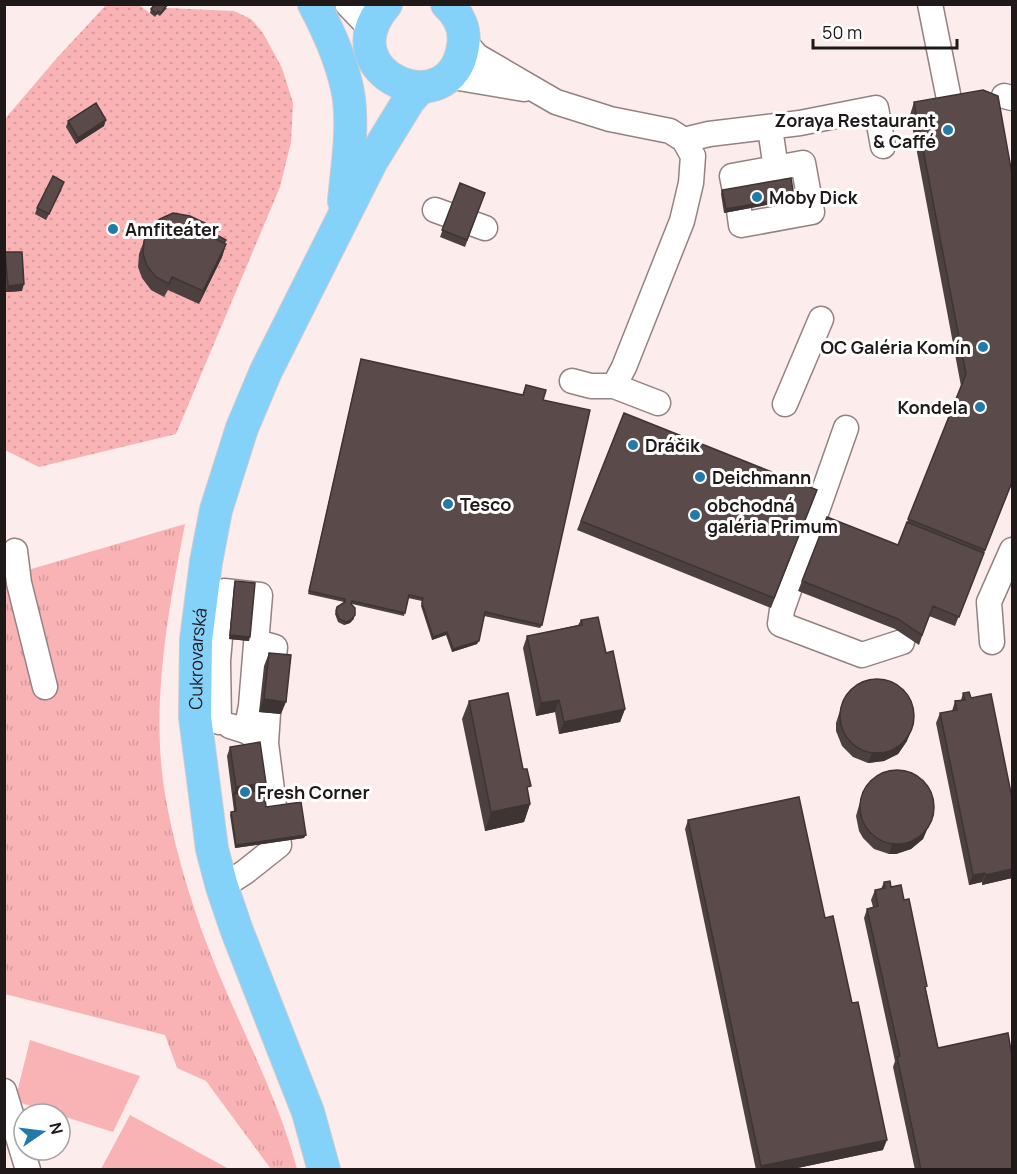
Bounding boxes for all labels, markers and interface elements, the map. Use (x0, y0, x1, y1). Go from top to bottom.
scale bar (813, 12, 957, 50)
text: 50 m (822, 20, 862, 44)
place label: Zoraya Restaurant & Caffé (774, 108, 936, 153)
marker: Zoraya Restaurant & Caffé (941, 123, 955, 137)
place label: Moby Dick (769, 185, 859, 209)
marker: Moby Dick (750, 190, 764, 204)
place label: Amfiteáter (125, 217, 219, 241)
marker: Amfiteáter (106, 222, 120, 236)
place label: OC Galéria Komín (820, 335, 971, 359)
marker: OC Galéria Komín (976, 340, 990, 354)
place label: Kondela (897, 395, 968, 419)
marker: Kondela (973, 400, 987, 414)
place label: Dráčik (645, 433, 701, 457)
marker: Dráčik (626, 438, 640, 452)
place label: Deichmann (712, 465, 811, 489)
marker: Deichmann (693, 470, 707, 484)
place label: Tesco (460, 492, 511, 516)
place label: obchodná galéria Primum (707, 493, 838, 538)
marker: Tesco (441, 497, 455, 511)
marker: obchodná galéria Primum (688, 508, 702, 522)
street label: Cukrovarská (183, 606, 212, 710)
place label: Fresh Corner (257, 780, 370, 804)
marker: Fresh Corner (238, 785, 252, 799)
north arrow (12, 1102, 72, 1162)
text: N (44, 1120, 69, 1137)

